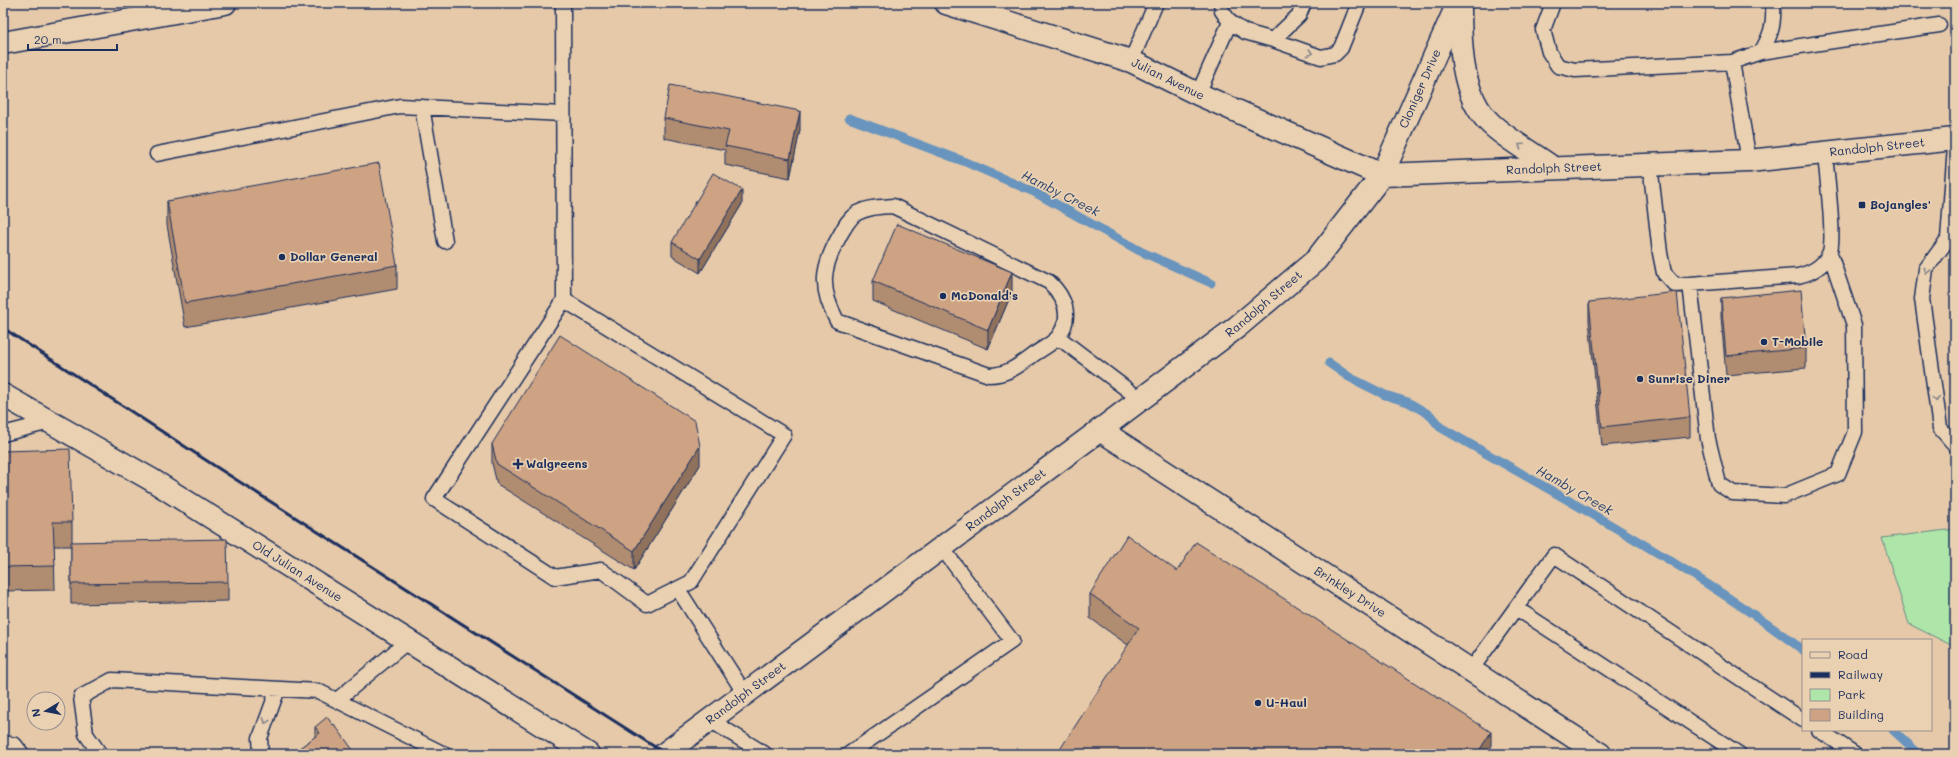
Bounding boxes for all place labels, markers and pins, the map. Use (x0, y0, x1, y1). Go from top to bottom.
place label: Bojangles' (1870, 196, 1931, 212)
marker: Bojangles' (1857, 200, 1867, 210)
place label: Dollar General (290, 248, 378, 264)
marker: Dollar General (277, 252, 287, 262)
place label: McDonald's (951, 287, 1018, 303)
marker: McDonald's (938, 291, 948, 301)
place label: T-Mobile (1772, 333, 1823, 349)
marker: T-Mobile (1759, 337, 1769, 347)
place label: Sunrise Diner (1648, 370, 1730, 386)
marker: Sunrise Diner (1635, 374, 1645, 384)
place label: Walgreens (526, 455, 587, 471)
marker: Walgreens (513, 459, 523, 469)
place label: U-Haul (1266, 694, 1307, 710)
marker: U-Haul (1253, 698, 1263, 708)

